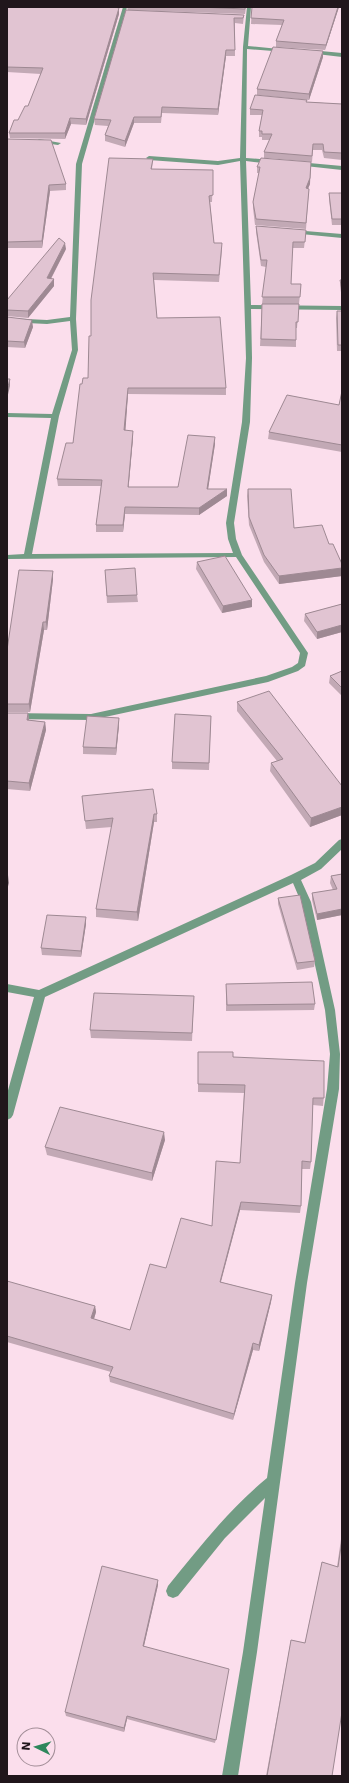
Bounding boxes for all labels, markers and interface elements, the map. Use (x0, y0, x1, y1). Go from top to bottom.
north arrow (16, 1727, 56, 1767)
text: N (20, 1741, 33, 1751)

